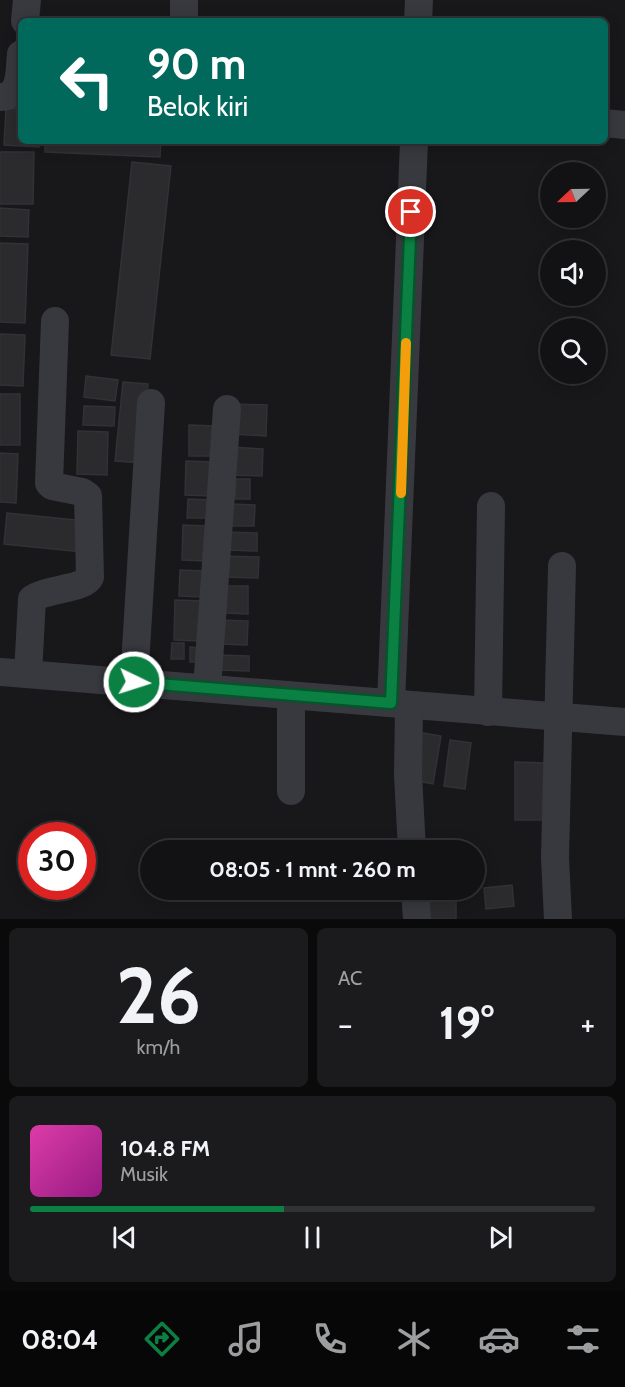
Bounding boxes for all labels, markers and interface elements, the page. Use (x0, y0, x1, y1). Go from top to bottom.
text: 90 m (147, 38, 246, 90)
icon: left (48, 42, 126, 120)
text: Belok kiri (147, 90, 248, 123)
north arrow (540, 162, 606, 228)
map controls (540, 162, 606, 384)
pin (385, 186, 436, 237)
icon: arrive (394, 195, 427, 228)
button: sound (540, 240, 606, 306)
button: search (540, 318, 606, 384)
position arrow (102, 650, 166, 714)
speed limit sign: 30 (18, 822, 96, 900)
text: 08:05 · 1 mnt · 260 m (209, 856, 416, 883)
text: 26 (116, 948, 201, 1043)
text: AC (338, 966, 362, 990)
text: 19° (439, 996, 494, 1050)
text: − (338, 1004, 353, 1044)
text: + (580, 1004, 595, 1044)
text: km/h (137, 1035, 180, 1059)
text: 104.8 FM (120, 1135, 210, 1162)
text: Musik (120, 1162, 168, 1186)
icon: previous (108, 1221, 141, 1254)
icon: pause (296, 1221, 329, 1254)
icon: next (484, 1221, 517, 1254)
icon: directions (141, 1318, 183, 1360)
icon: music (225, 1318, 267, 1360)
icon: phone (309, 1318, 351, 1360)
icon: climate (393, 1318, 435, 1360)
icon: car (478, 1318, 520, 1360)
icon: filters (562, 1318, 604, 1360)
text: 08:04 (21, 1323, 98, 1356)

